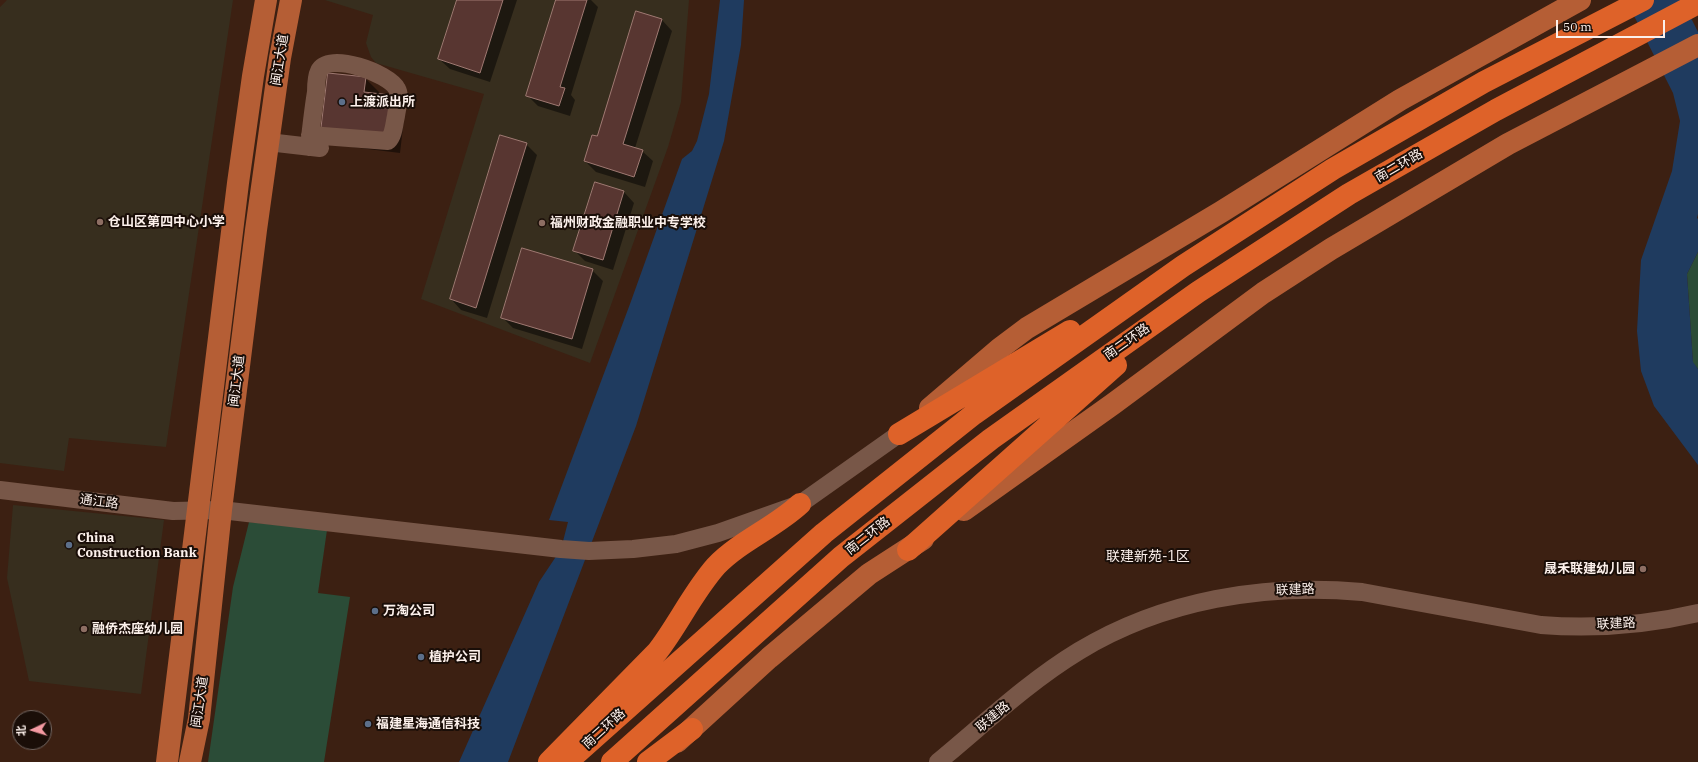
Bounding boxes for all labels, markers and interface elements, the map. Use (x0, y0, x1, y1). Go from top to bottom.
scale bar (1558, 12, 1667, 38)
text: 50 m (1563, 19, 1592, 34)
street label: 闽江大道 (268, 33, 292, 87)
place label: 上渡派出所 (350, 94, 415, 110)
marker: 上渡派出所 (337, 97, 347, 107)
street label: 南二环路 (1373, 146, 1425, 186)
place label: 仓山区第四中心小学 (108, 214, 225, 230)
place label: 福州财政金融职业中专学校 (550, 215, 706, 231)
marker: 仓山区第四中心小学 (95, 217, 105, 227)
marker: 福州财政金融职业中专学校 (537, 218, 547, 228)
street label: 南二环路 (1101, 321, 1153, 363)
street label: 闽江大道 (226, 354, 248, 408)
street label: 通江路 (79, 492, 119, 512)
street label: 南二环路 (843, 514, 893, 558)
place label: China Construction Bank (77, 530, 197, 561)
marker: China Construction Bank (64, 540, 74, 550)
district label: 联建新苑-1区 (1106, 549, 1190, 565)
place label: 晟禾联建幼儿园 (1544, 561, 1635, 577)
marker: 晟禾联建幼儿园 (1638, 564, 1648, 574)
street label: 联建路 (1275, 582, 1315, 598)
place label: 万淘公司 (383, 603, 435, 619)
marker: 万淘公司 (370, 606, 380, 616)
street label: 联建路 (1596, 615, 1636, 633)
place label: 融侨杰座幼儿园 (92, 621, 183, 637)
marker: 融侨杰座幼儿园 (79, 624, 89, 634)
place label: 植护公司 (429, 649, 481, 665)
marker: 植护公司 (416, 652, 426, 662)
street label: 闽江大道 (189, 675, 211, 729)
street label: 联建路 (973, 698, 1013, 736)
street label: 南二环路 (579, 706, 629, 752)
north arrow (12, 710, 52, 750)
place label: 福建星海通信科技 (376, 716, 480, 732)
marker: 福建星海通信科技 (363, 719, 373, 729)
text: 北 (14, 725, 28, 737)

